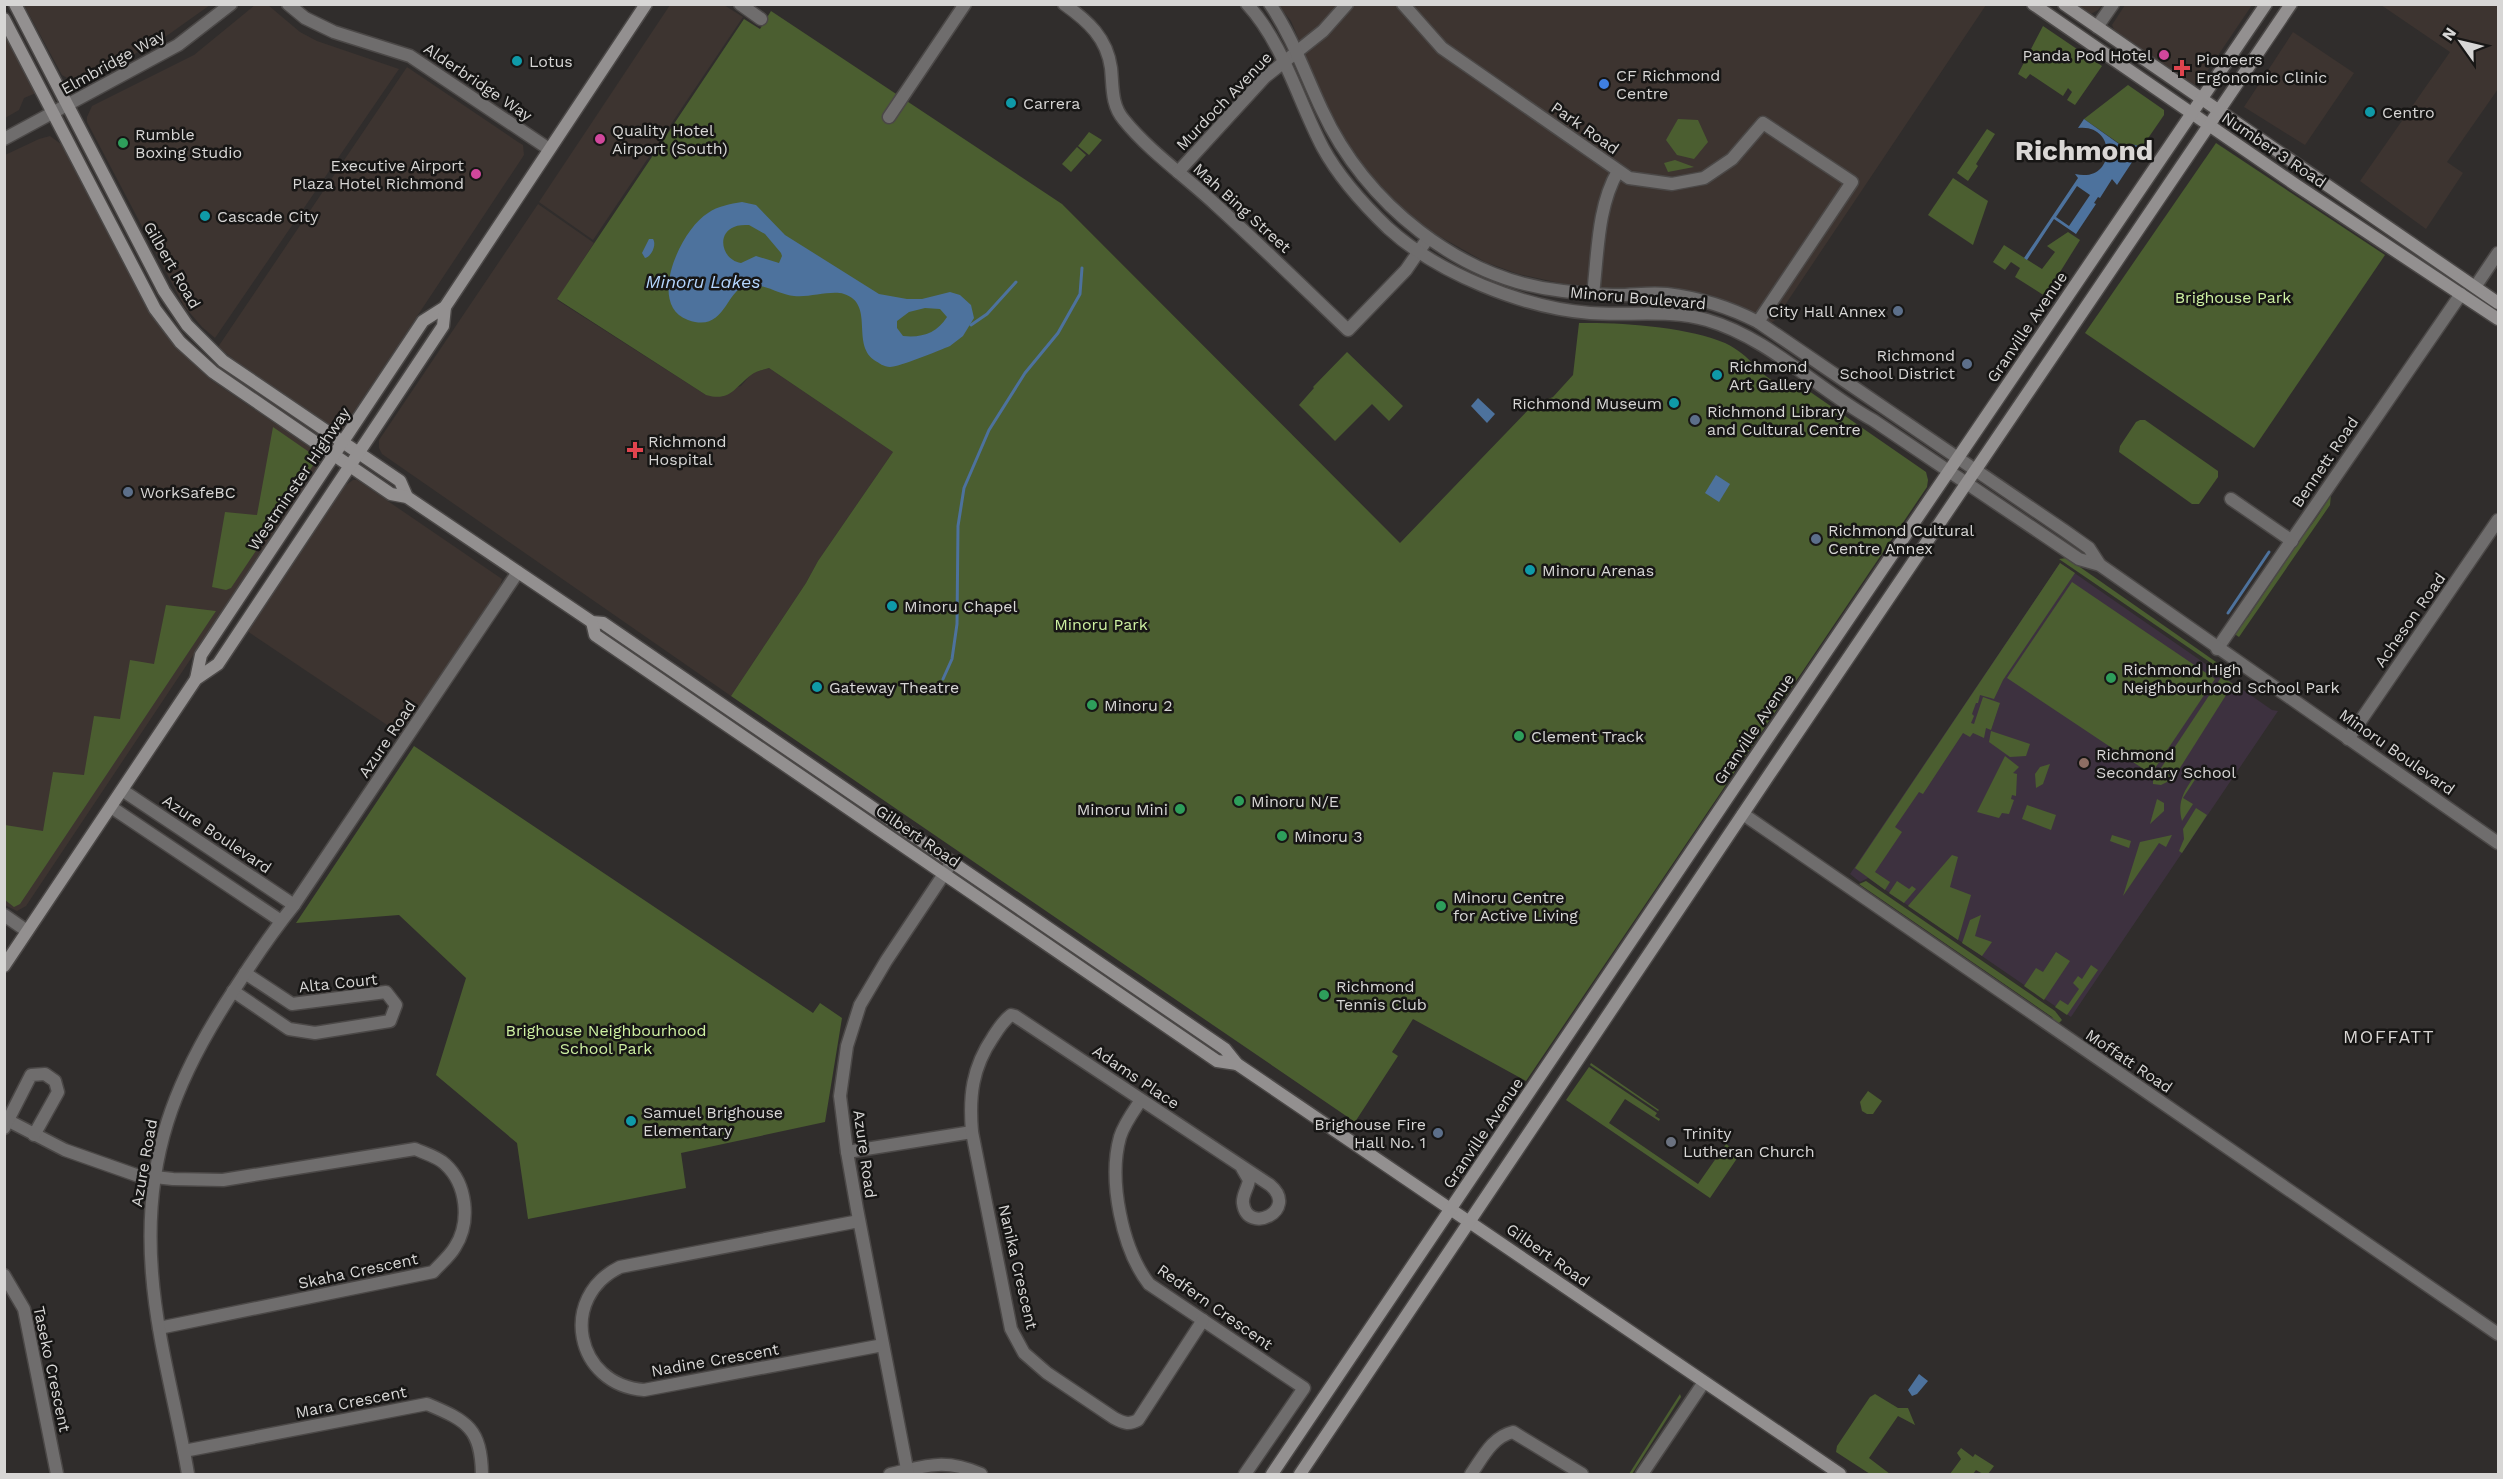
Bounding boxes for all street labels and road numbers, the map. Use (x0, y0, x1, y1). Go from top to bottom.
street label: Elmbridge Way (58, 25, 169, 98)
street label: Alderbridge Way (420, 39, 536, 126)
street label: Murdoch Avenue (1172, 48, 1276, 154)
street label: Park Road (1547, 98, 1623, 158)
street label: Number 3 Road (2218, 108, 2330, 192)
street label: Mah Bing Street (1189, 159, 1295, 257)
street label: Gilbert Road (139, 218, 205, 312)
street label: Granville Avenue (1983, 268, 2071, 386)
street label: Minoru Boulevard (1569, 283, 1707, 313)
street label: Westminster Highway (244, 403, 355, 554)
street label: Bennett Road (2288, 413, 2362, 511)
street label: Acheson Road (2370, 569, 2450, 671)
street label: Granville Avenue (1710, 670, 1798, 788)
street label: Azure Road (354, 697, 420, 781)
street label: Minoru Boulevard (2336, 705, 2458, 799)
street label: Azure Boulevard (159, 791, 275, 877)
street label: Gilbert Road (872, 801, 964, 871)
street label: Alta Court (298, 969, 379, 997)
street label: Moffatt Road (2082, 1025, 2176, 1097)
street label: Adams Place (1089, 1041, 1183, 1113)
street label: Granville Avenue (1439, 1074, 1527, 1192)
street label: Azure Road (849, 1109, 881, 1199)
street label: Azure Road (127, 1118, 161, 1208)
street label: Nanika Crescent (994, 1203, 1042, 1332)
street label: Gilbert Road (1503, 1219, 1593, 1291)
street label: Skaha Crescent (296, 1249, 420, 1293)
street label: Redfern Crescent (1154, 1260, 1277, 1354)
street label: Taseko Crescent (29, 1304, 75, 1434)
street label: Nadine Crescent (650, 1339, 781, 1381)
street label: Mara Crescent (294, 1382, 408, 1422)

